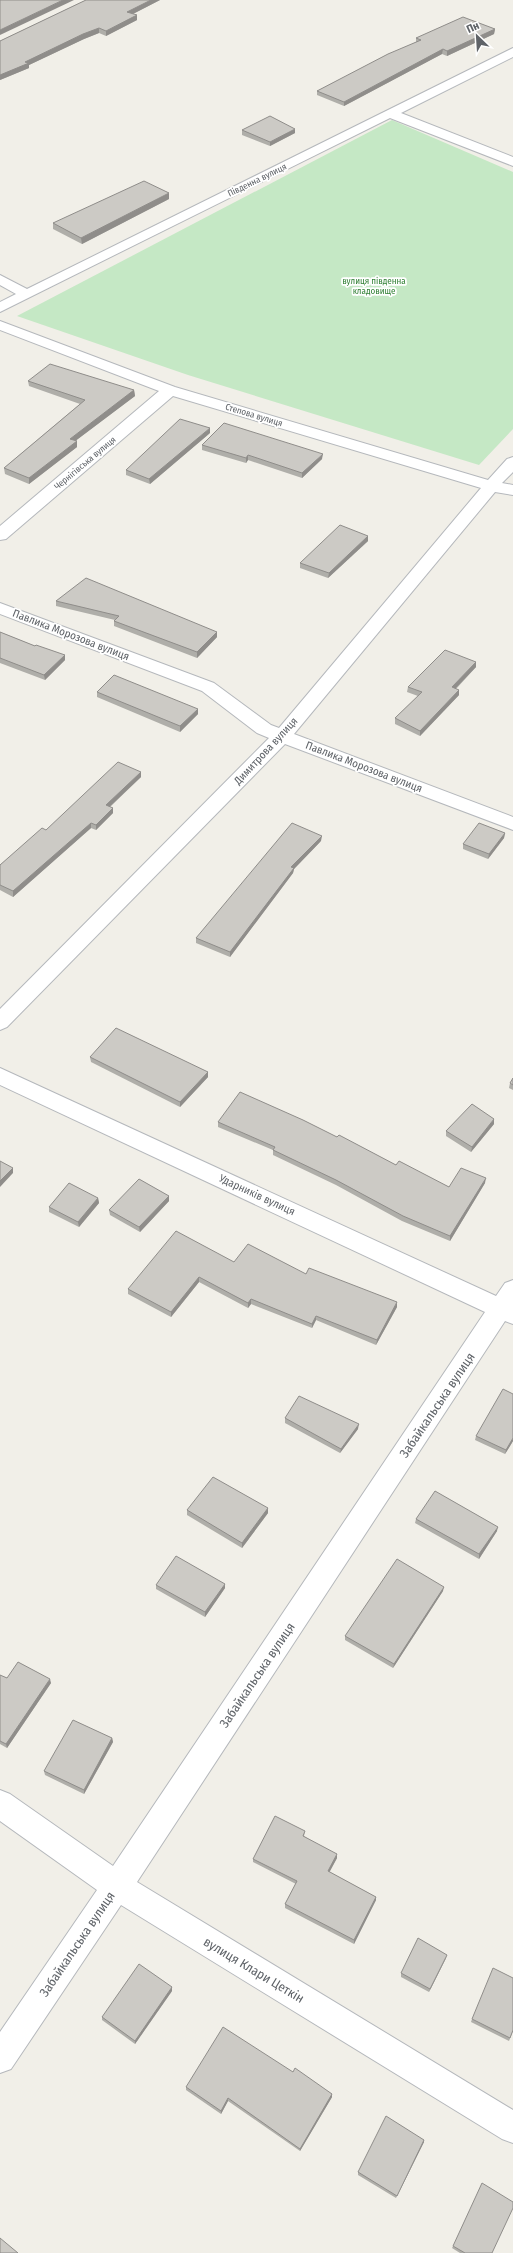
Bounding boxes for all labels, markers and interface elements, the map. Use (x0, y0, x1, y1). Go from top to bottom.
north arrow (457, 16, 497, 56)
text: Пн (465, 19, 482, 36)
street label: Південна вулиця (226, 161, 288, 199)
park label: вулиця південна кладовище (342, 276, 406, 296)
street label: Степова вулиця (224, 402, 284, 428)
street label: Чернігівська вулиця (52, 434, 118, 492)
street label: Павлика Морозова вулиця (11, 607, 131, 663)
street label: Димитрова вулиця (231, 715, 300, 788)
street label: Павлика Морозова вулиця (304, 739, 424, 795)
street label: Ударників вулиця (216, 1171, 297, 1218)
street label: Забайкальська вулиця (396, 1350, 478, 1460)
street label: Забайкальська вулиця (216, 1620, 298, 1730)
street label: Забайкальська вулиця (36, 1889, 118, 1999)
street label: вулиця Клари Цеткін (201, 1934, 307, 2006)

